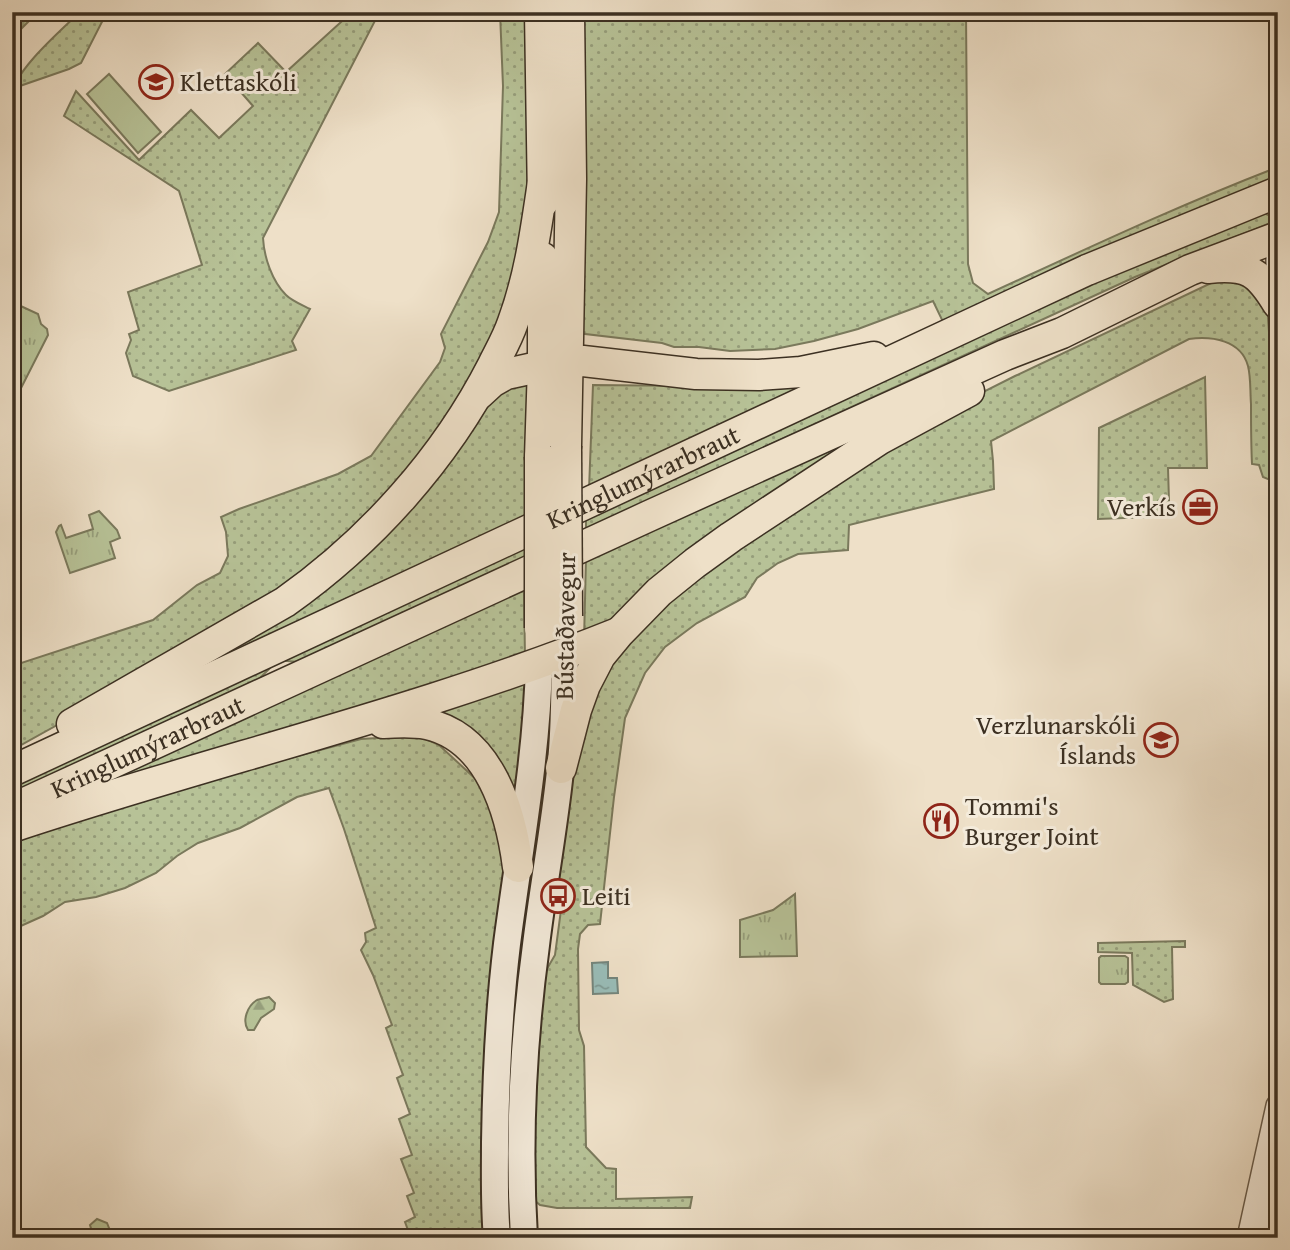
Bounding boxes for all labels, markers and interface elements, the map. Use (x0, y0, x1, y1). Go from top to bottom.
place label: Klettaskóli (180, 62, 297, 101)
school or university icon: Klettaskóli (137, 63, 175, 101)
street label: Kringlumýrarbraut (539, 415, 746, 538)
place label: Verkís (1107, 487, 1176, 526)
office icon: Verkís (1181, 488, 1219, 526)
street label: Bústaðavegur (544, 551, 585, 700)
street label: Kringlumýrarbraut (44, 685, 250, 808)
place label: Verzlunarskóli Íslands (976, 705, 1136, 774)
school or university icon: Verzlunarskóli Íslands (1142, 721, 1180, 759)
place label: Tommi's Burger Joint (965, 786, 1099, 855)
restaurant icon: Tommi's Burger Joint (922, 802, 960, 840)
place label: Leiti (582, 876, 631, 915)
bus stop icon: Leiti (539, 877, 577, 915)

